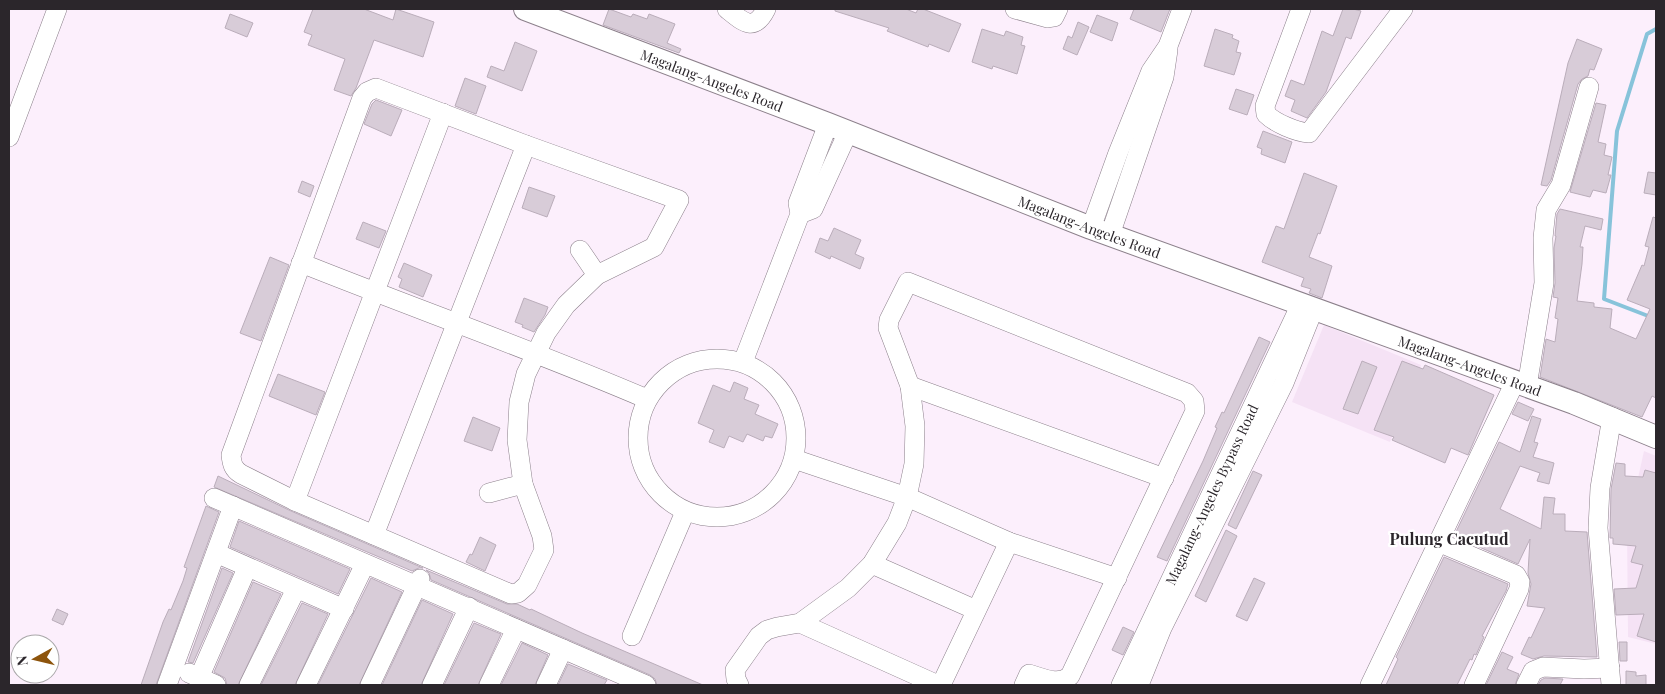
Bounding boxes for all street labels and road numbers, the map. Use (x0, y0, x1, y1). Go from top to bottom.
street label: Magalang-Angeles Road (638, 44, 786, 116)
street label: Magalang-Angeles Road (1016, 191, 1163, 262)
street label: Magalang-Angeles Road (1396, 331, 1544, 400)
street label: Magalang-Angeles Bypass Road (1160, 401, 1262, 588)

